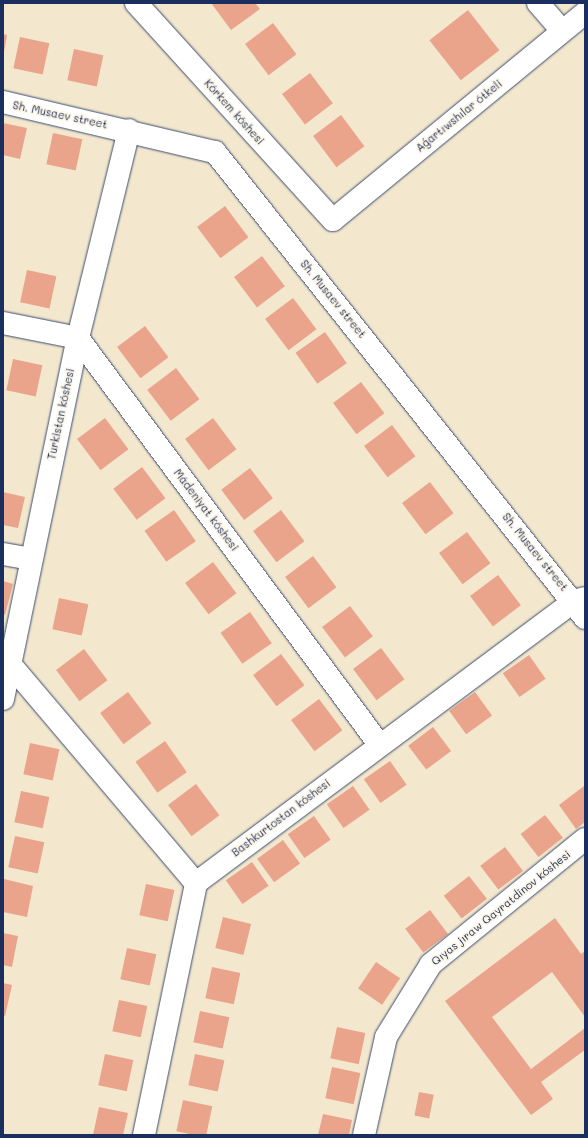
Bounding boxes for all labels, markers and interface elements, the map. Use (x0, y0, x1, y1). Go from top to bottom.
street label: Kórkem kóshesi (201, 77, 267, 147)
street label: Aǵartıwshılar ótkeli (413, 77, 505, 155)
street label: Sh. Musaev street (11, 99, 109, 131)
street label: Sh. Musaev street (298, 257, 368, 341)
street label: Turkistan kóshesi (45, 367, 77, 461)
street label: Mádeniyat kóshesi (171, 466, 241, 554)
street label: Sh. Musaev street (500, 510, 570, 594)
street label: Bashkurtostan kóshesi (229, 777, 333, 859)
street label: Qıyas jıraw Qayratdinov kóshesi (429, 848, 573, 968)

